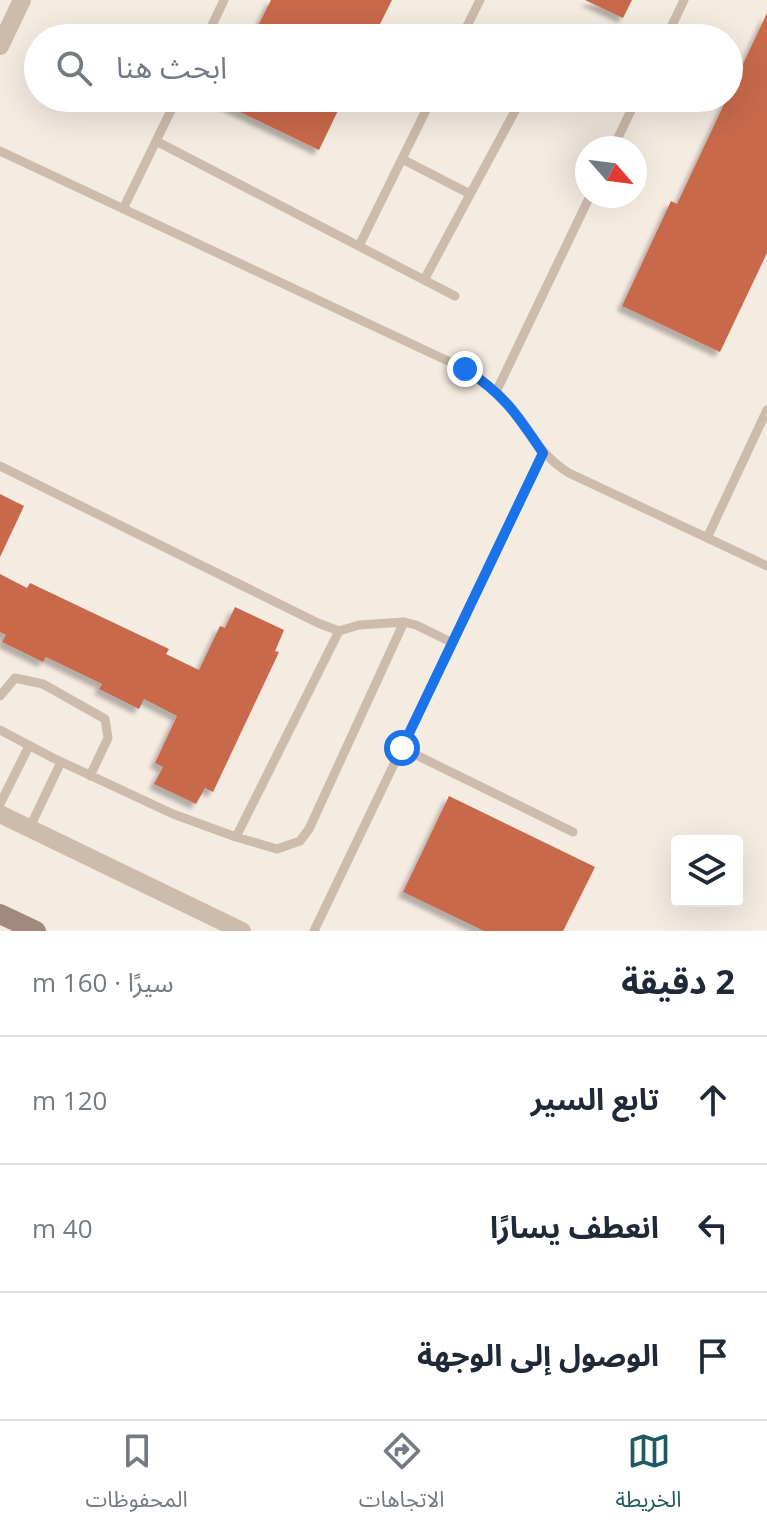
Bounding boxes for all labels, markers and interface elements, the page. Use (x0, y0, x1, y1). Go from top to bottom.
search box (24, 24, 743, 112)
icon: search (52, 46, 96, 90)
text: ابحث هنا (116, 46, 227, 87)
north arrow (575, 136, 647, 208)
route end (447, 351, 483, 387)
route start (384, 730, 420, 766)
map controls (671, 835, 743, 907)
button: layers (671, 835, 743, 907)
text: 2 دقيقة (621, 958, 735, 1004)
text: سيرًا · 160 m (32, 964, 174, 1000)
text: تابع السير (531, 1078, 659, 1119)
icon: ahead (691, 1078, 735, 1122)
text: 120 m (32, 1082, 107, 1118)
text: انعطف يسارًا (490, 1206, 659, 1247)
icon: left (691, 1206, 735, 1250)
text: 40 m (32, 1210, 93, 1246)
text: الوصول إلى الوجهة (417, 1334, 659, 1375)
icon: arrive (691, 1334, 735, 1378)
tab: المحفوظات (86, 1429, 188, 1523)
tab: الاتجاهات (359, 1429, 445, 1523)
tab: الخريطة (616, 1429, 682, 1523)

